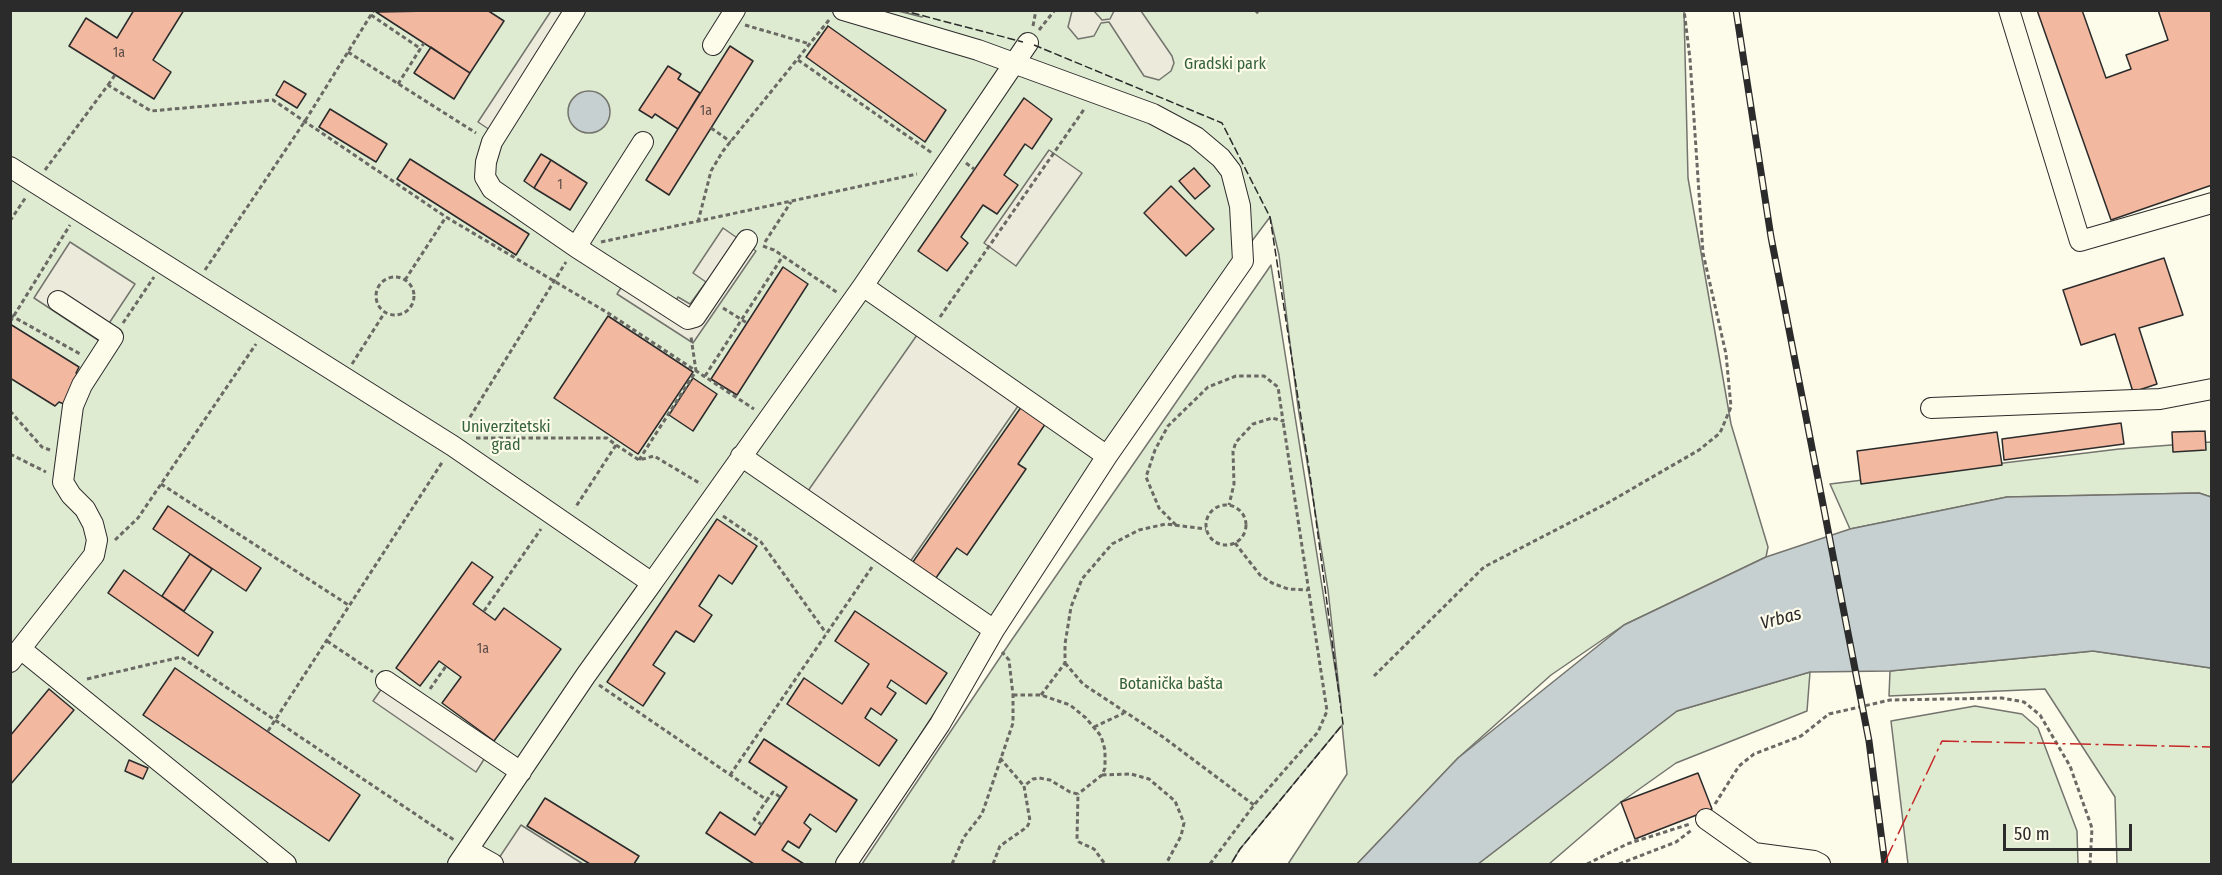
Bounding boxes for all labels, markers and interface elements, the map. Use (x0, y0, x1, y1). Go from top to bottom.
house number: 1a (113, 45, 125, 61)
park label: Gradski park (1184, 55, 1266, 75)
house number: 1а (700, 103, 712, 119)
house number: 1 (557, 177, 563, 193)
park label: Univerzitetski grad (461, 418, 551, 456)
water label: Vrbas (1758, 603, 1804, 635)
house number: 1a (477, 641, 489, 657)
park label: Botanička bašta (1119, 675, 1223, 695)
scale bar (2006, 812, 2135, 850)
text: 50 m (2014, 823, 2050, 845)

